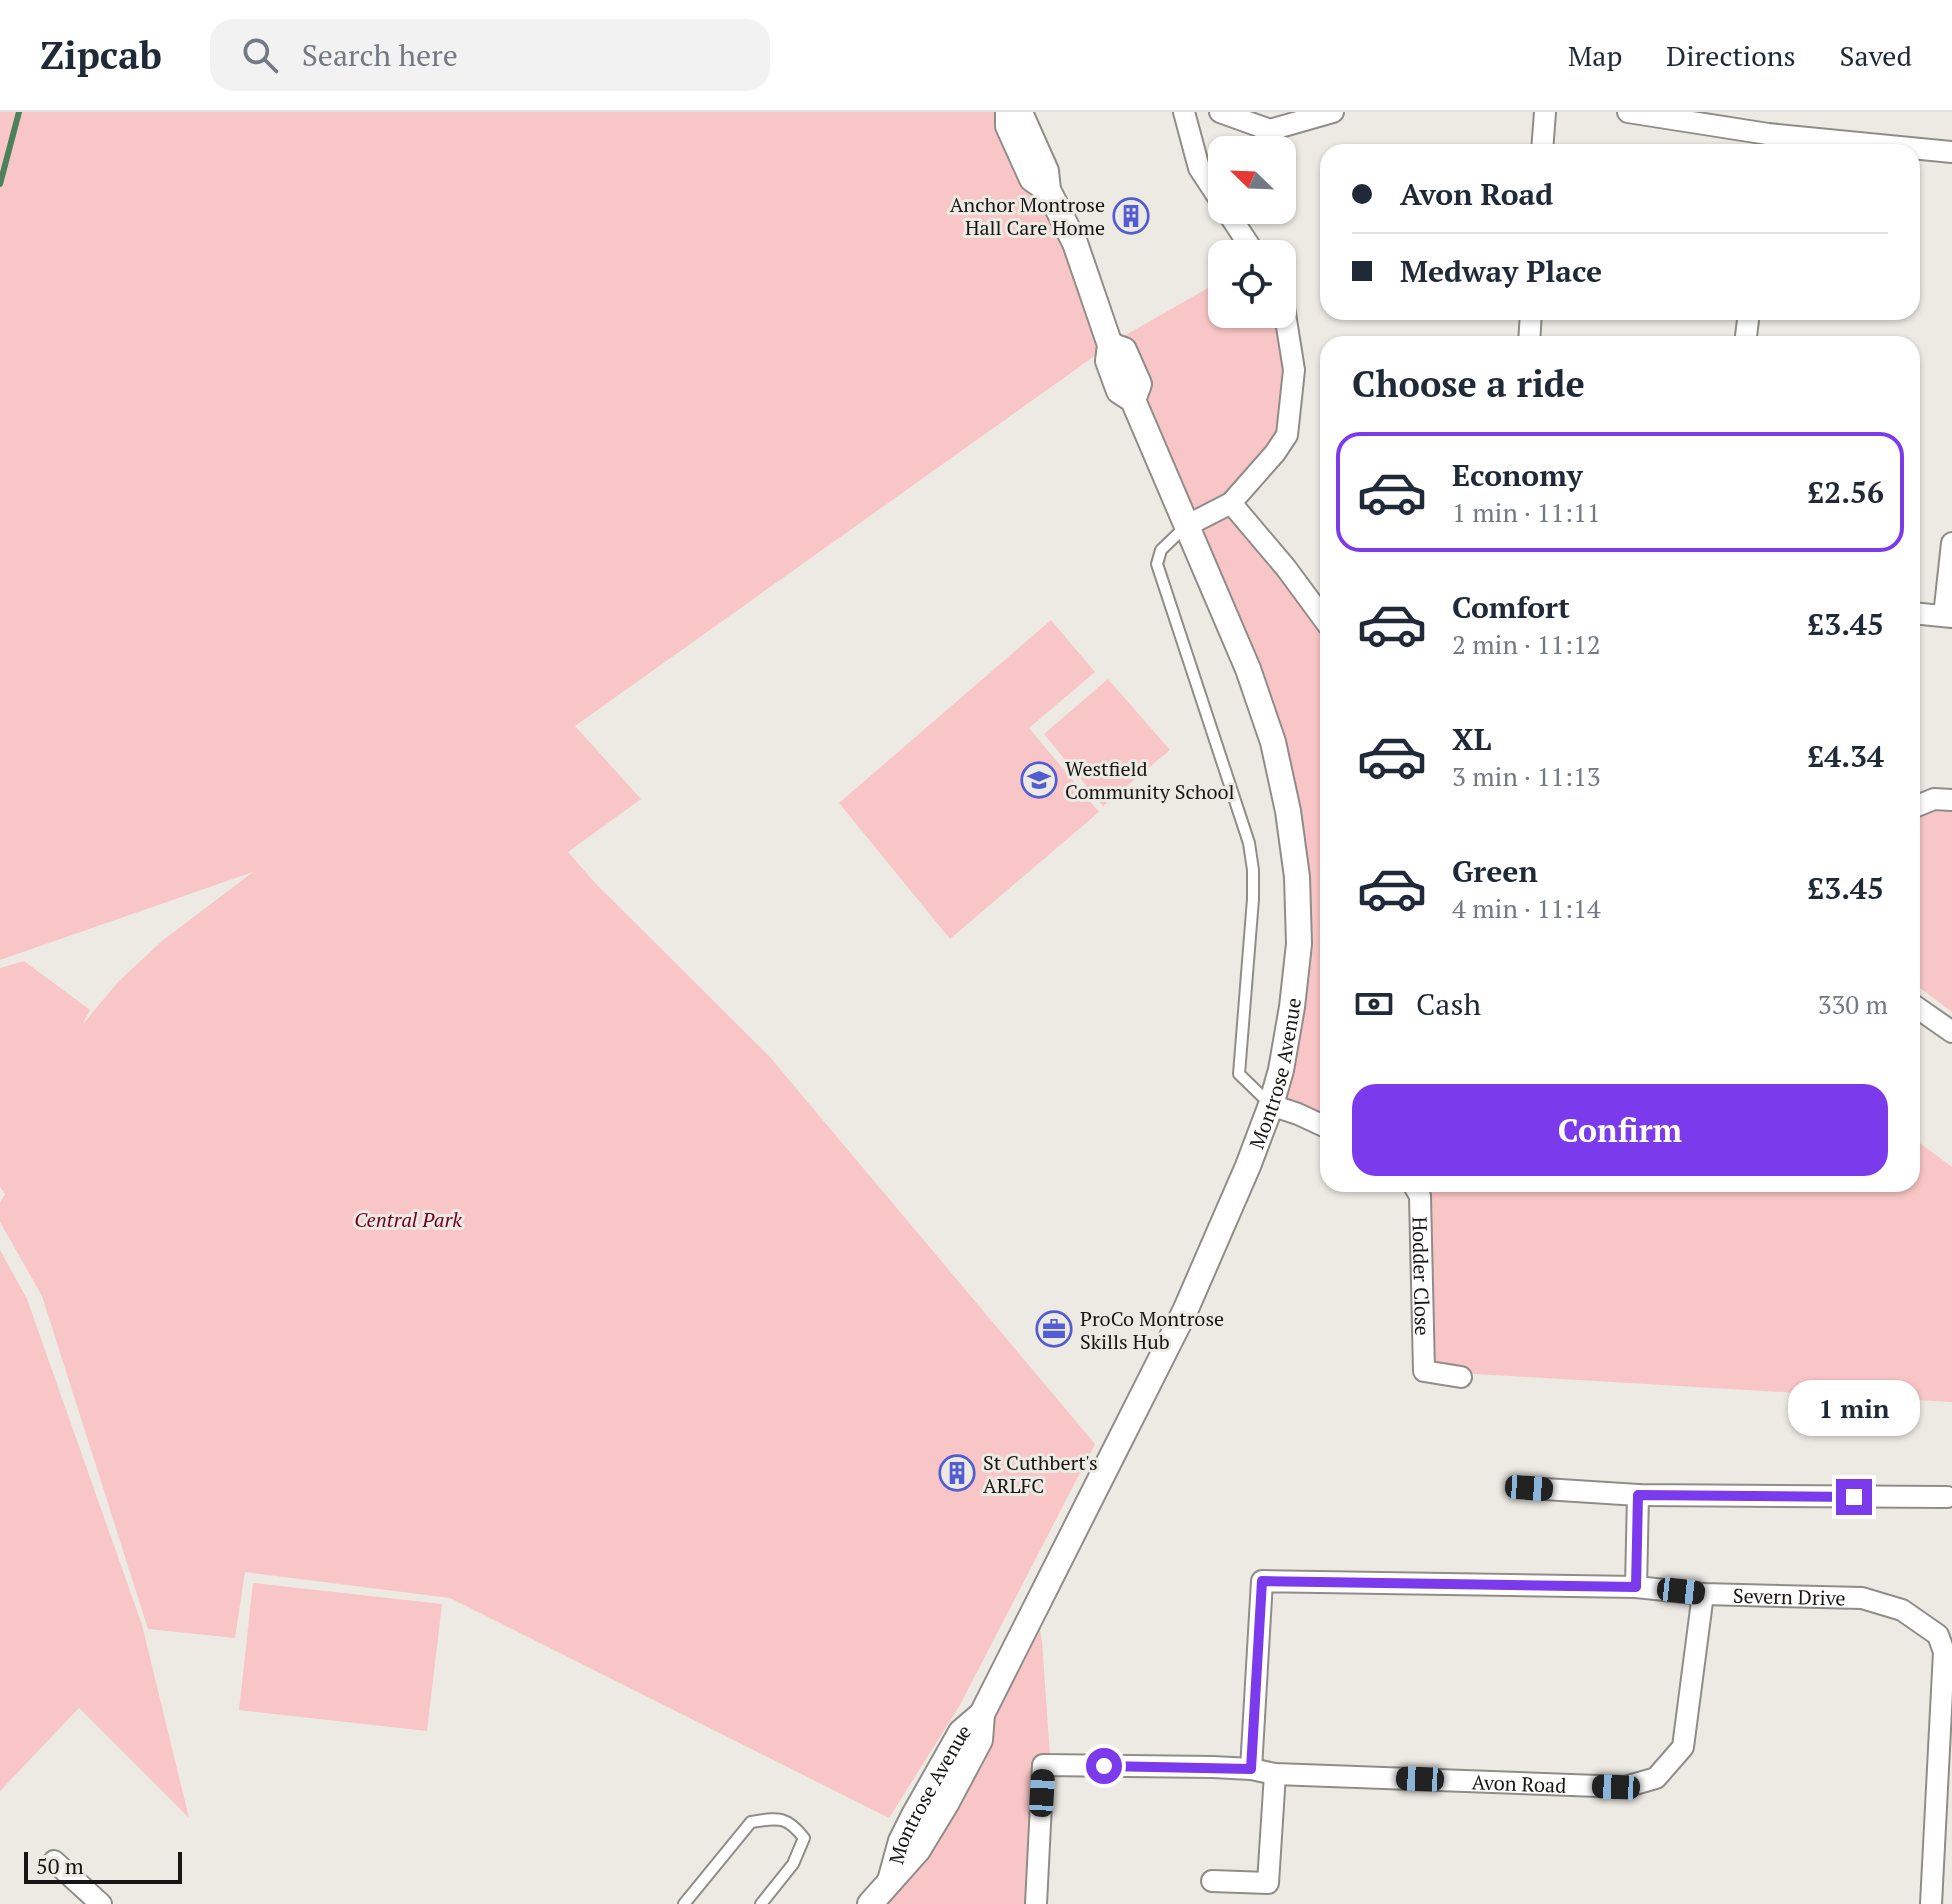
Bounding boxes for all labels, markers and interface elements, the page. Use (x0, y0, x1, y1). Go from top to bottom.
search box (210, 19, 770, 91)
text: Zipcab (40, 30, 162, 80)
icon: search (238, 33, 282, 77)
text: Search here (302, 35, 458, 75)
text: Map (1568, 37, 1622, 74)
text: Directions (1666, 37, 1796, 74)
text: Saved (1840, 37, 1912, 74)
north arrow (1208, 136, 1296, 224)
map controls (1208, 136, 1296, 328)
text: Avon Road (1400, 174, 1553, 214)
place label: Anchor Montrose Hall Care Home (950, 191, 1105, 241)
building icon: Anchor Montrose Hall Care Home (1112, 197, 1150, 235)
button: locate (1208, 240, 1296, 328)
text: Medway Place (1400, 251, 1602, 291)
text: Choose a ride (1352, 360, 1585, 407)
text: Economy (1452, 455, 1583, 495)
icon: car (1356, 456, 1428, 528)
text: £2.56 (1807, 472, 1884, 512)
text: 1 min · 11:11 (1452, 495, 1601, 529)
text: Comfort (1452, 587, 1570, 627)
icon: car (1356, 588, 1428, 660)
text: £3.45 (1807, 604, 1884, 644)
text: 2 min · 11:12 (1452, 627, 1601, 661)
text: XL (1452, 719, 1491, 759)
icon: car (1356, 720, 1428, 792)
text: £4.34 (1807, 736, 1884, 776)
place label: Westfield Community School (1065, 755, 1235, 805)
text: 3 min · 11:13 (1452, 759, 1601, 793)
school or university icon: Westfield Community School (1020, 761, 1058, 799)
text: Green (1452, 851, 1538, 891)
icon: car (1356, 852, 1428, 924)
text: £3.45 (1807, 868, 1884, 908)
text: 4 min · 11:14 (1452, 891, 1601, 925)
icon: cash (1352, 982, 1396, 1026)
text: Cash (1416, 984, 1481, 1024)
text: 330 m (1818, 987, 1888, 1021)
street label: Montrose Avenue (1242, 996, 1306, 1153)
button: Confirm (1352, 1084, 1888, 1176)
park label: Central Park (354, 1206, 462, 1233)
street label: Hodder Close (1407, 1216, 1437, 1336)
place label: ProCo Montrose Skills Hub (1080, 1305, 1224, 1355)
office icon: ProCo Montrose Skills Hub (1035, 1310, 1073, 1348)
callout: 1 min (1788, 1381, 1920, 1437)
text: 1 min (1818, 1391, 1890, 1425)
place label: St Cuthbert's ARLFC (983, 1449, 1098, 1499)
building icon: St Cuthbert's ARLFC (938, 1454, 976, 1492)
car (1504, 1474, 1554, 1502)
route end (1836, 1479, 1872, 1515)
car (1656, 1577, 1706, 1605)
street label: Severn Drive (1733, 1581, 1846, 1611)
street label: Montrose Avenue (882, 1717, 976, 1867)
route start (1086, 1748, 1122, 1784)
car (1396, 1766, 1444, 1792)
car (1029, 1768, 1055, 1818)
street label: Avon Road (1471, 1768, 1567, 1798)
car (1592, 1774, 1640, 1800)
scale bar (24, 1848, 182, 1884)
text: 50 m (36, 1851, 84, 1880)

